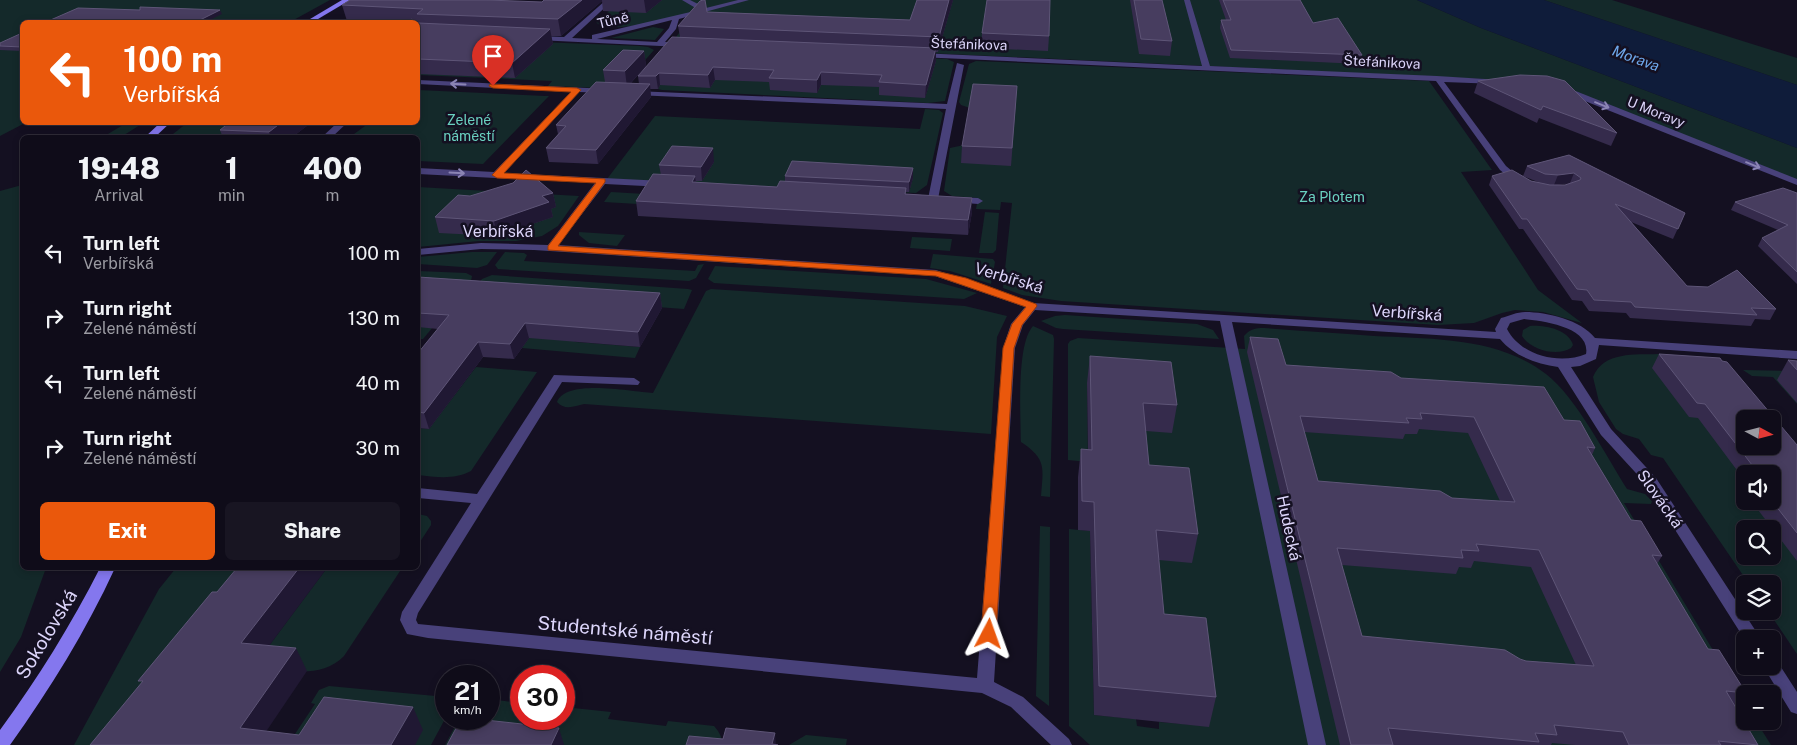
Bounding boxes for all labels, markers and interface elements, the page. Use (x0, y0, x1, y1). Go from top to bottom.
street label: Tůně (596, 8, 630, 32)
street label: Štefánikova (930, 34, 1008, 53)
pin (472, 35, 514, 86)
text: 100 m (123, 39, 222, 80)
icon: left (40, 40, 105, 105)
icon: arrive (479, 42, 507, 70)
water label: Morava (1610, 42, 1662, 74)
street label: Štefánikova (1343, 51, 1421, 72)
one-way arrow (451, 80, 467, 89)
text: Verbířská (123, 81, 220, 107)
street label: U Moravy (1625, 93, 1688, 131)
one-way arrow (1594, 101, 1609, 110)
park label: Zelené náměstí (443, 112, 495, 144)
text: 19:48 (78, 150, 160, 186)
text: 1 (225, 150, 238, 186)
text: 400 (303, 150, 362, 186)
one-way arrow (1745, 161, 1760, 170)
one-way arrow (449, 168, 465, 177)
text: Arrival (94, 186, 144, 205)
text: min (218, 186, 245, 205)
text: m (326, 186, 339, 205)
park label: Za Plotem (1299, 189, 1365, 205)
street label: Verbířská (463, 222, 533, 241)
text: Turn left (83, 232, 160, 254)
icon: left (40, 239, 68, 267)
text: 100 m (348, 242, 400, 264)
text: Verbířská (83, 254, 154, 273)
street label: Verbířská (972, 259, 1046, 297)
text: Turn right (83, 297, 172, 319)
street label: Verbířská (1371, 301, 1443, 325)
icon: right (40, 304, 68, 332)
text: 130 m (348, 307, 400, 329)
text: Zelené náměstí (83, 319, 196, 338)
text: Turn left (83, 362, 160, 384)
icon: left (40, 369, 68, 397)
text: 40 m (355, 372, 400, 394)
text: Zelené náměstí (83, 384, 196, 403)
north arrow (1736, 410, 1781, 455)
map controls (1736, 410, 1781, 730)
text: Turn right (83, 427, 172, 449)
icon: right (40, 434, 68, 462)
text: 30 m (355, 437, 400, 459)
text: Zelené náměstí (83, 449, 196, 468)
button: sound (1736, 465, 1781, 510)
street label: Slovácká (1633, 466, 1687, 532)
street label: Hudecká (1273, 494, 1305, 562)
button: Exit (40, 502, 215, 560)
button: Share (225, 502, 400, 560)
button: search (1736, 520, 1781, 565)
button: layers (1736, 575, 1781, 620)
street label: Sokolovská (11, 585, 81, 683)
position arrow (962, 607, 1014, 659)
street label: Studentské náměstí (537, 611, 714, 649)
button: + (1736, 630, 1781, 675)
speed limit sign: 30 (510, 665, 575, 730)
text: 21 (454, 676, 481, 706)
button: − (1736, 685, 1781, 730)
text: km/h (453, 703, 482, 717)

